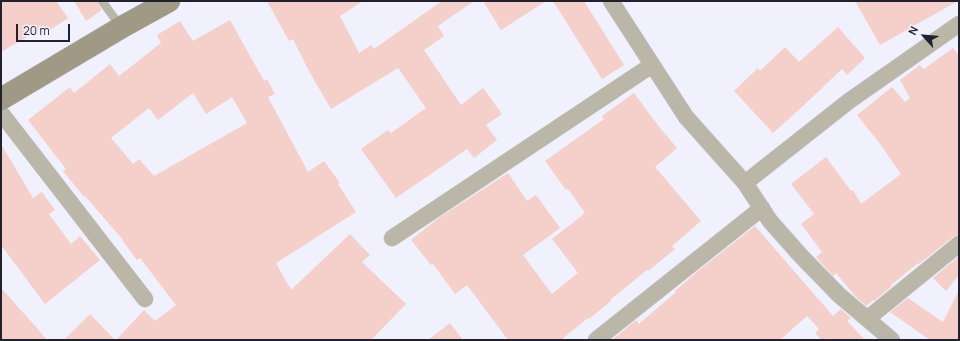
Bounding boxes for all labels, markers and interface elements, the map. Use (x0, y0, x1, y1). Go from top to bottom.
scale bar (18, 16, 72, 42)
north arrow (904, 16, 944, 56)
text: 20 m (23, 22, 50, 39)
text: N (904, 23, 921, 37)

